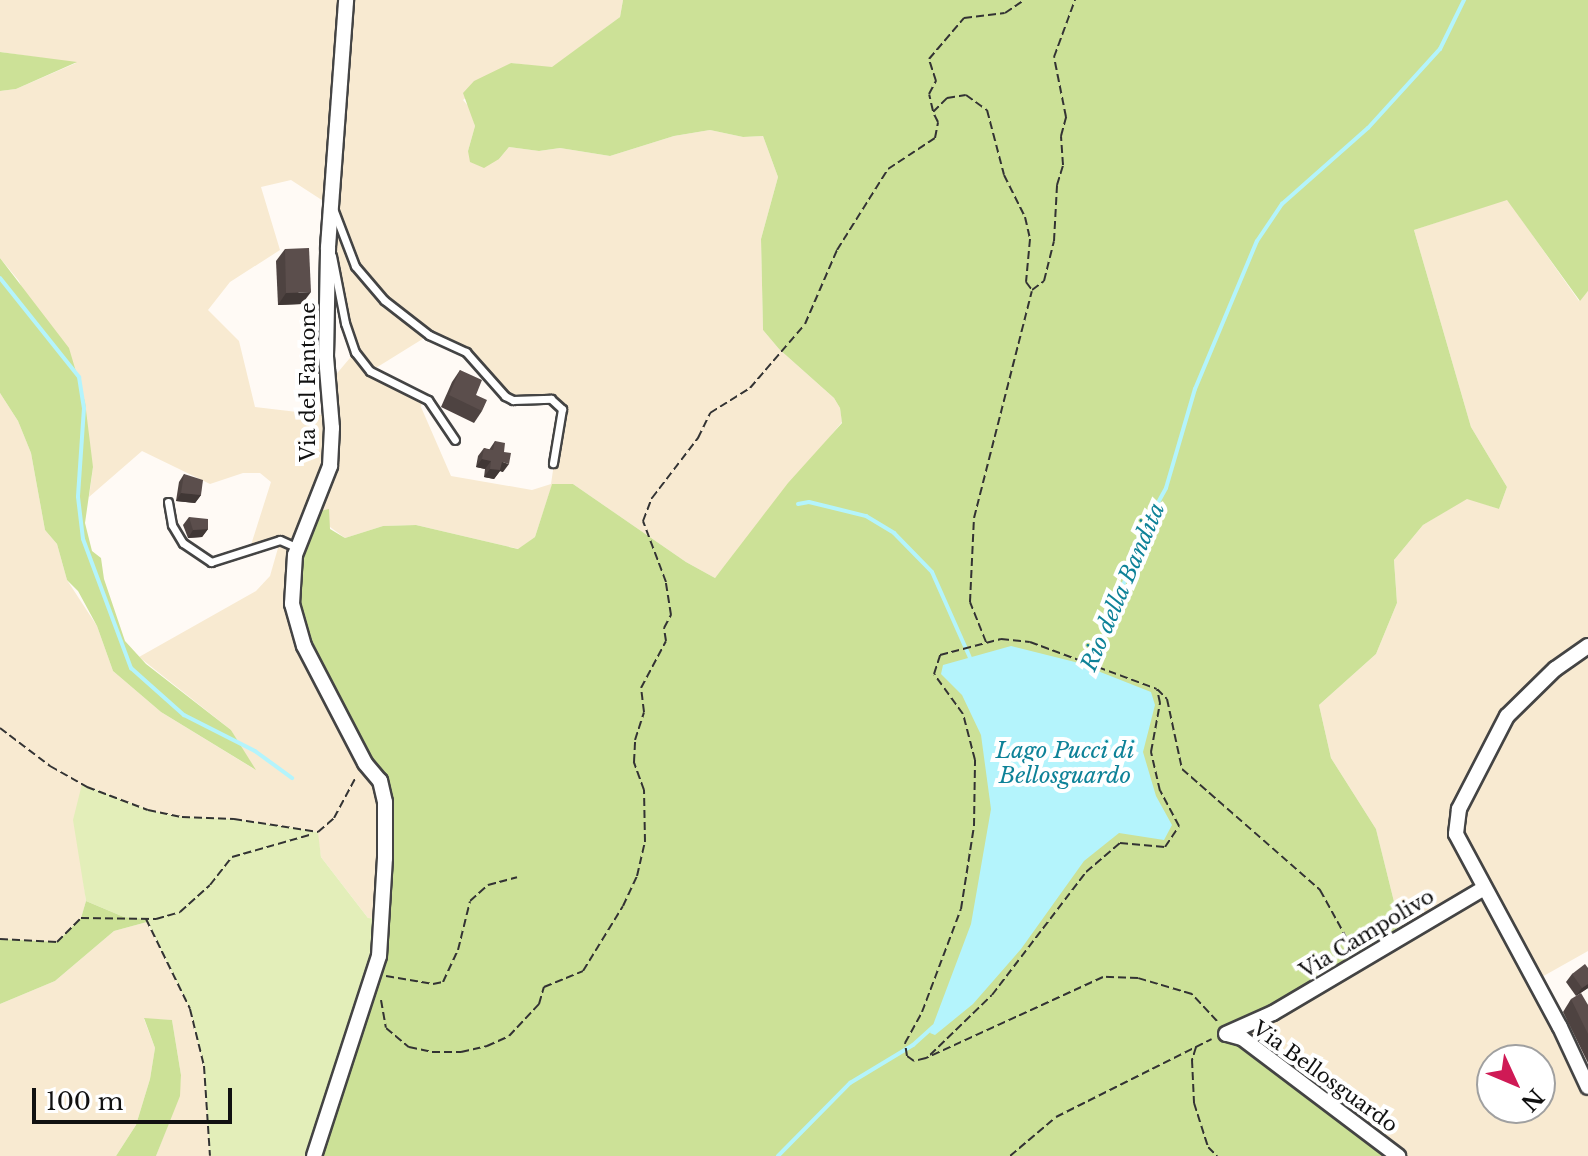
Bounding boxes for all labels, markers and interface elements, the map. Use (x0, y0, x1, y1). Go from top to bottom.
street label: Via del Fantone (296, 302, 320, 462)
water label: Rio della Bandita (1075, 499, 1171, 675)
water label: Lago Pucci di Bellosguardo (995, 737, 1135, 788)
street label: Via Campolivo (1295, 884, 1439, 984)
street label: Via Bellosguardo (1248, 1016, 1402, 1138)
north arrow (1476, 1044, 1556, 1124)
scale bar (36, 1072, 236, 1122)
text: N (1515, 1083, 1549, 1116)
text: 100 m (46, 1087, 124, 1116)

